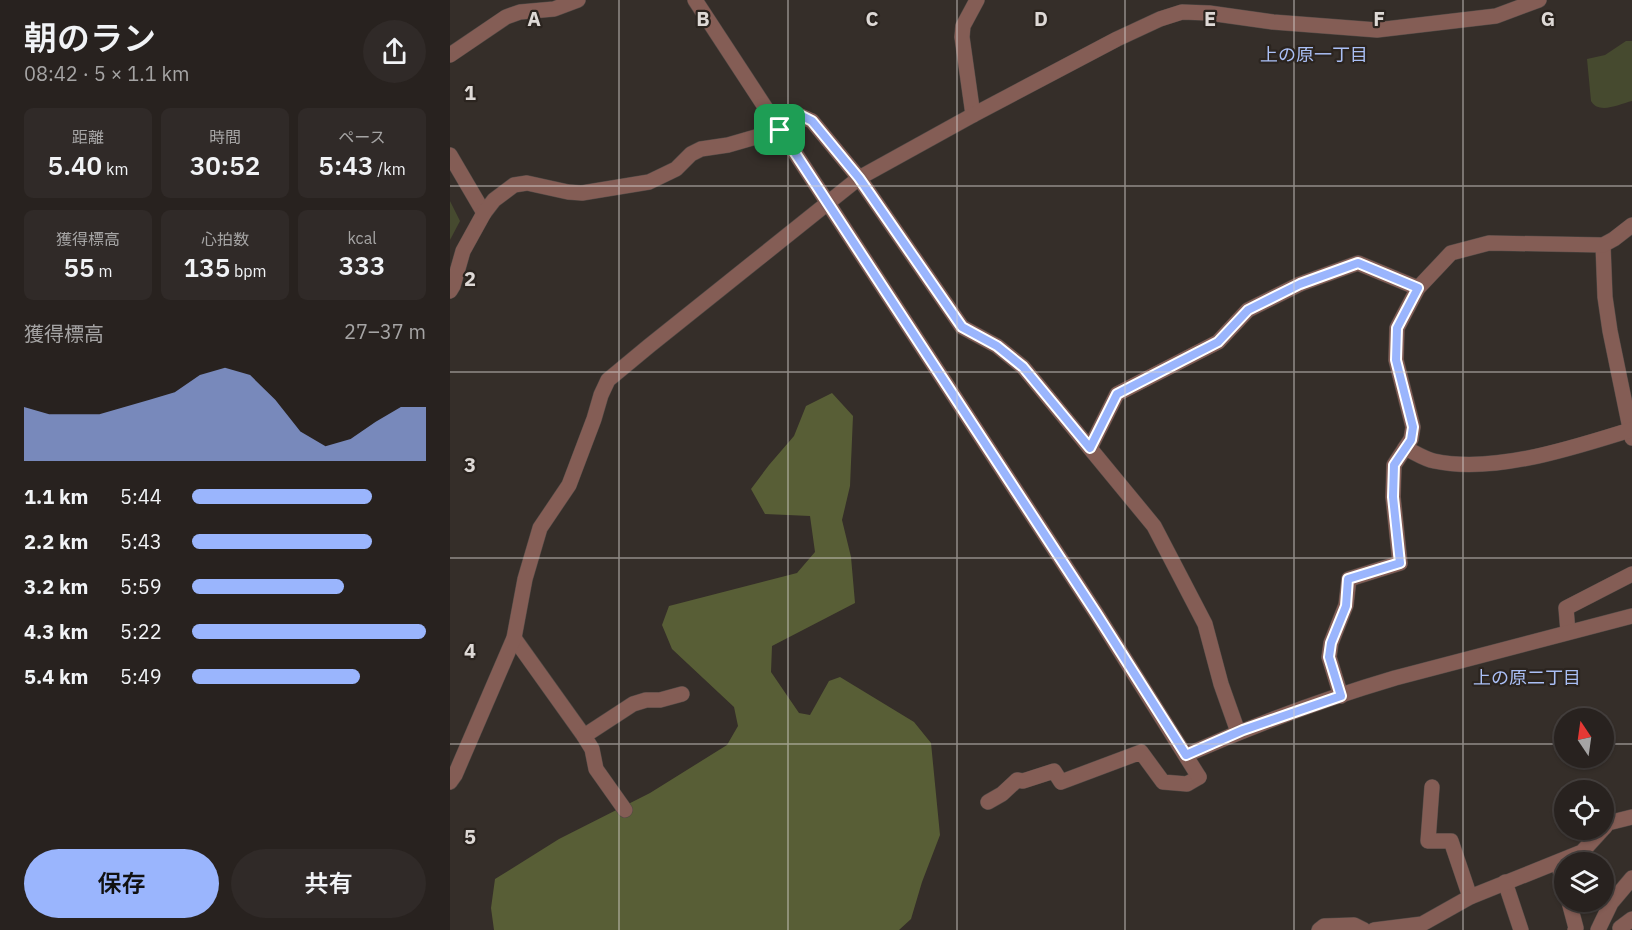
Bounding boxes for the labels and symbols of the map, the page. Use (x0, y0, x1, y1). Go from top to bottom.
text: A (527, 5, 541, 32)
text: B (696, 5, 710, 32)
text: C (865, 5, 879, 32)
text: D (1034, 5, 1048, 32)
text: E (1204, 5, 1216, 32)
text: F (1373, 5, 1385, 32)
text: G (1541, 5, 1555, 32)
district label: 上の原一丁目 (1260, 43, 1368, 66)
text: 1 (464, 79, 476, 106)
pin (754, 104, 805, 155)
text: 2 (464, 265, 476, 292)
text: 3 (464, 451, 476, 478)
text: 4 (464, 637, 476, 664)
district label: 上の原二丁目 (1473, 666, 1581, 689)
north arrow (1554, 708, 1614, 768)
text: 5 (464, 823, 476, 850)

